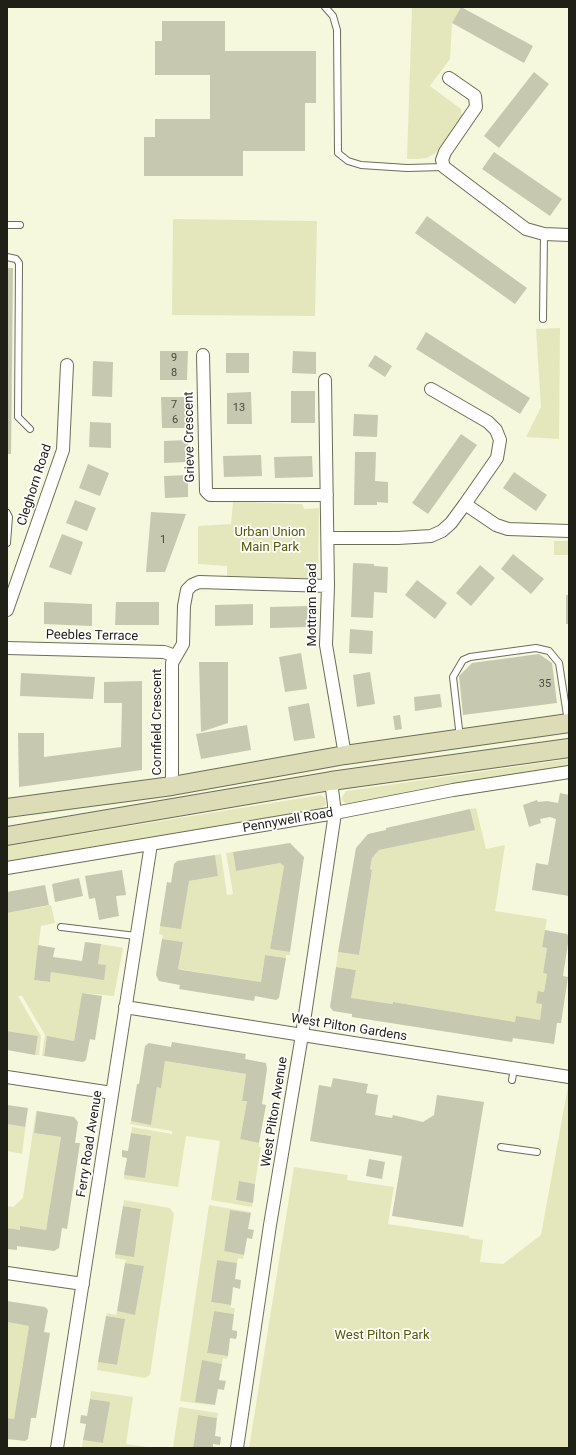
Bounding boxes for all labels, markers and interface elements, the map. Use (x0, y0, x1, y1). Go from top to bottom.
house number: 9 (171, 351, 177, 365)
house number: 8 (171, 366, 177, 380)
street label: Grieve Crescent (181, 391, 199, 483)
house number: 7 (171, 398, 177, 412)
house number: 13 (233, 401, 245, 415)
house number: 6 (172, 413, 178, 427)
street label: Cleghorn Road (14, 442, 56, 528)
park label: Urban Union Main Park (235, 525, 305, 556)
house number: 1 (160, 533, 166, 547)
street label: Mottram Road (305, 564, 321, 646)
street label: Peebles Terrace (46, 627, 138, 645)
street label: Cornfield Crescent (150, 669, 166, 775)
house number: 35 (539, 677, 551, 691)
street label: Pennywell Road (242, 805, 334, 837)
street label: West Pilton Gardens (290, 1011, 408, 1045)
street label: West Pilton Avenue (259, 1056, 291, 1168)
street label: Ferry Road Avenue (74, 1090, 106, 1198)
park label: West Pilton Park (334, 1328, 430, 1344)

